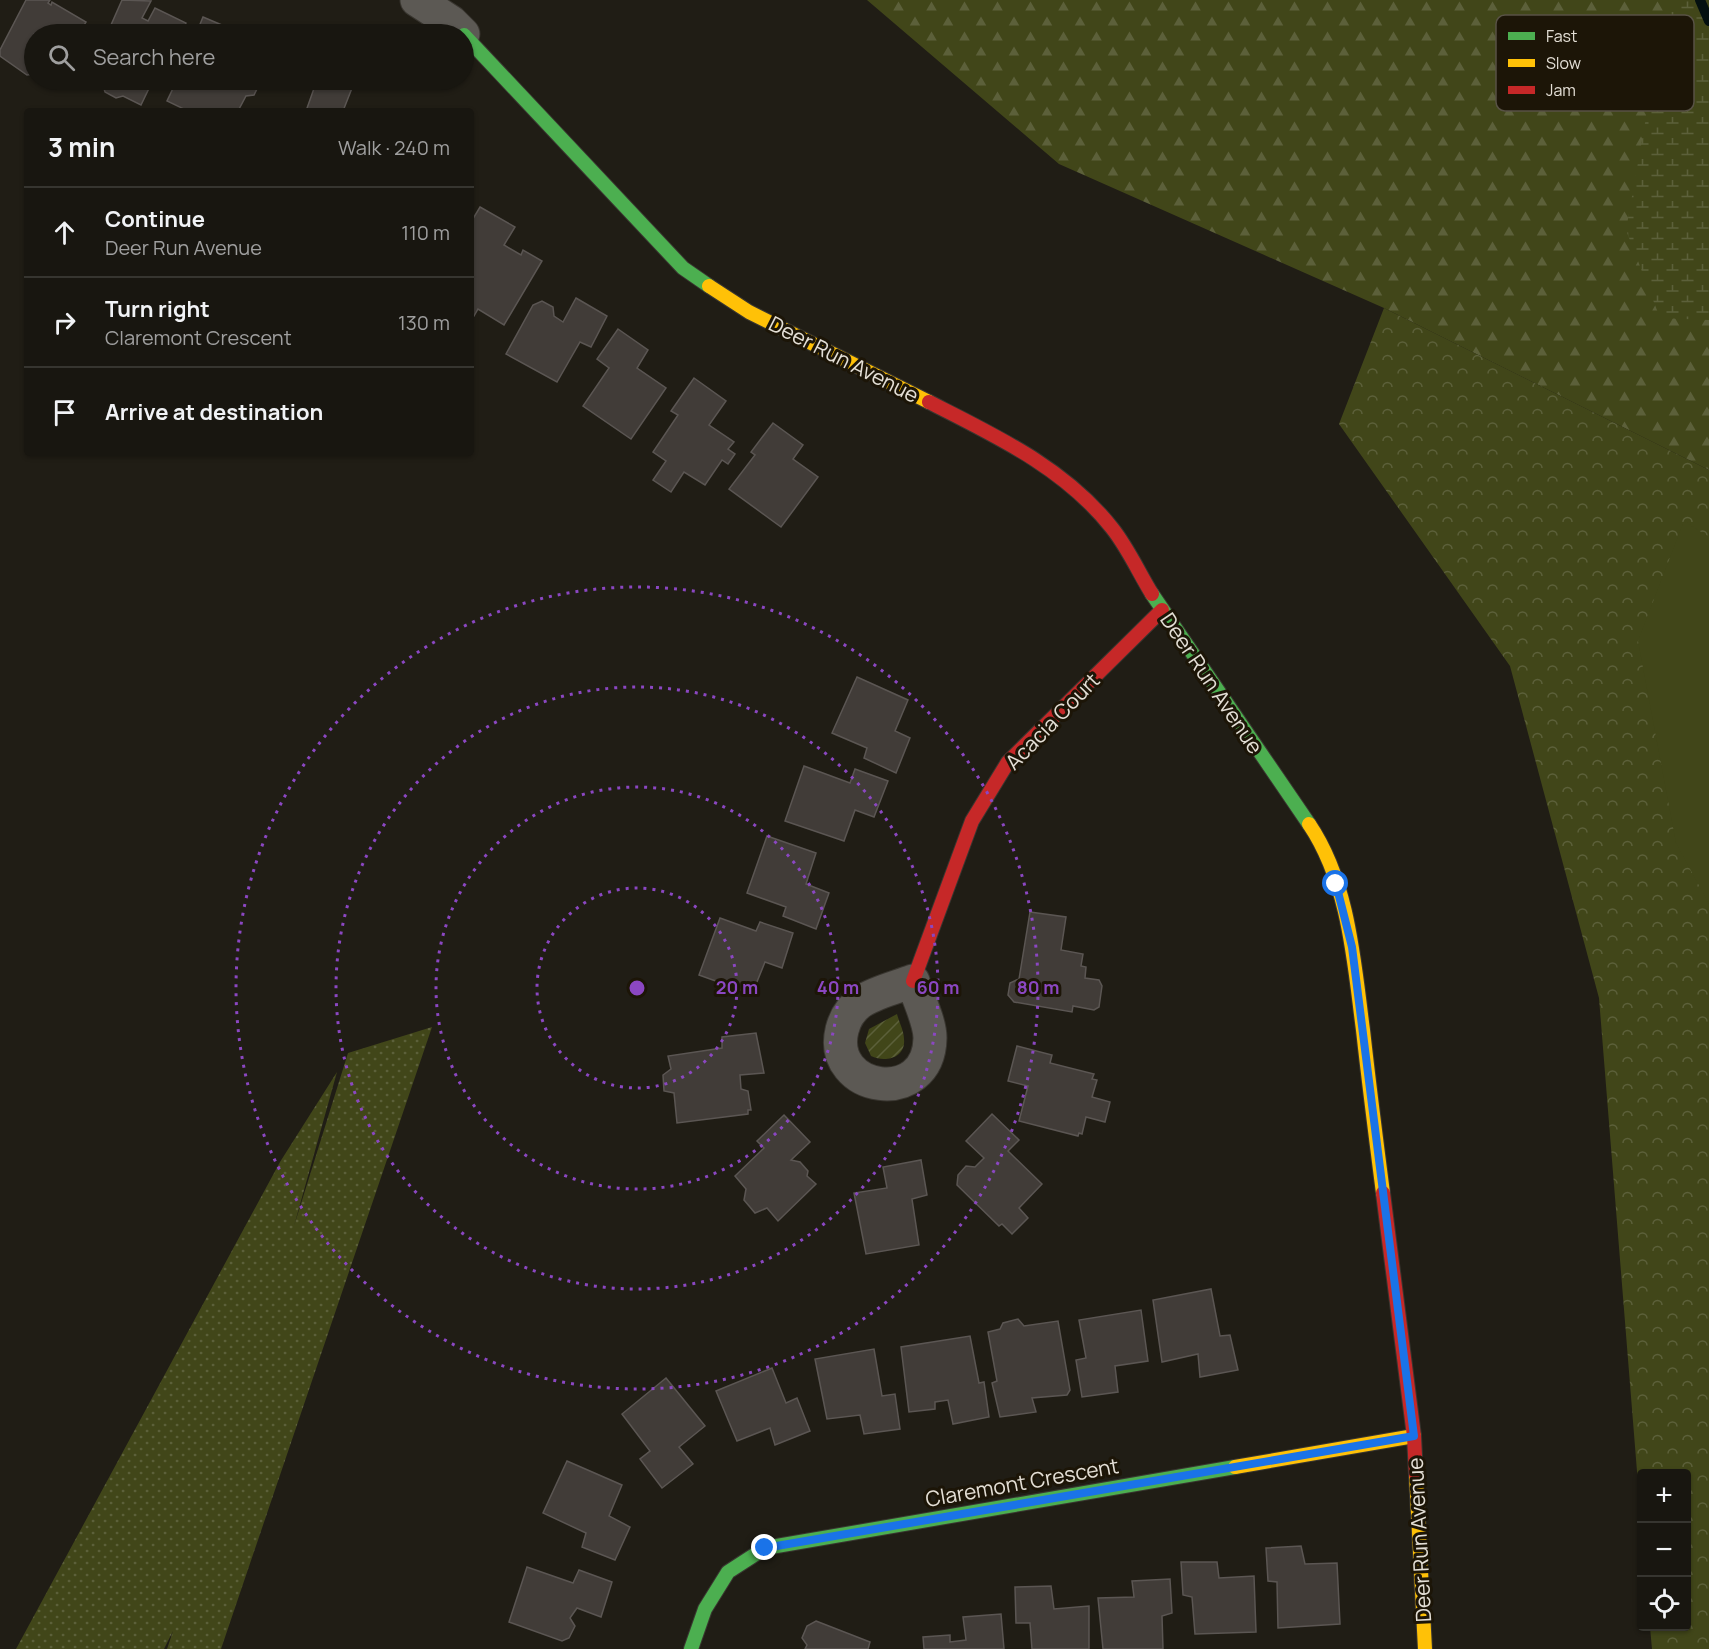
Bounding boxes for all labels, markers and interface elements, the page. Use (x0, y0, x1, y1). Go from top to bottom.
legend (1496, 15, 1694, 111)
search box (24, 24, 474, 90)
text: Fast (1546, 25, 1577, 47)
icon: search (45, 41, 78, 74)
text: Search here (93, 42, 215, 72)
text: Slow (1546, 52, 1581, 74)
text: Jam (1546, 79, 1576, 101)
text: 3 min (48, 129, 115, 165)
text: Walk · 240 m (338, 134, 450, 161)
text: Continue (105, 204, 205, 234)
icon: ahead (48, 216, 81, 249)
text: 110 m (401, 219, 450, 246)
text: Deer Run Avenue (105, 234, 262, 261)
text: Turn right (105, 294, 210, 324)
icon: right (48, 306, 81, 339)
text: 130 m (398, 309, 450, 336)
street label: Deer Run Avenue (764, 309, 924, 409)
text: Claremont Crescent (105, 324, 292, 351)
icon: arrive (48, 396, 81, 429)
text: Arrive at destination (105, 397, 323, 427)
street label: Deer Run Avenue (1154, 607, 1270, 759)
street label: Acacia Court (999, 666, 1105, 776)
route start (1322, 870, 1348, 896)
text: 20 m (716, 975, 758, 999)
text: 40 m (817, 975, 859, 999)
text: 60 m (917, 975, 959, 999)
text: 80 m (1017, 975, 1059, 999)
centre of rings (627, 978, 647, 998)
street label: Claremont Crescent (923, 1451, 1121, 1513)
street label: Deer Run Avenue (1401, 1457, 1437, 1623)
map controls (1637, 1469, 1691, 1631)
button: + (1637, 1469, 1691, 1523)
button: − (1637, 1523, 1691, 1577)
route end (751, 1534, 777, 1560)
button: locate (1637, 1577, 1691, 1631)

